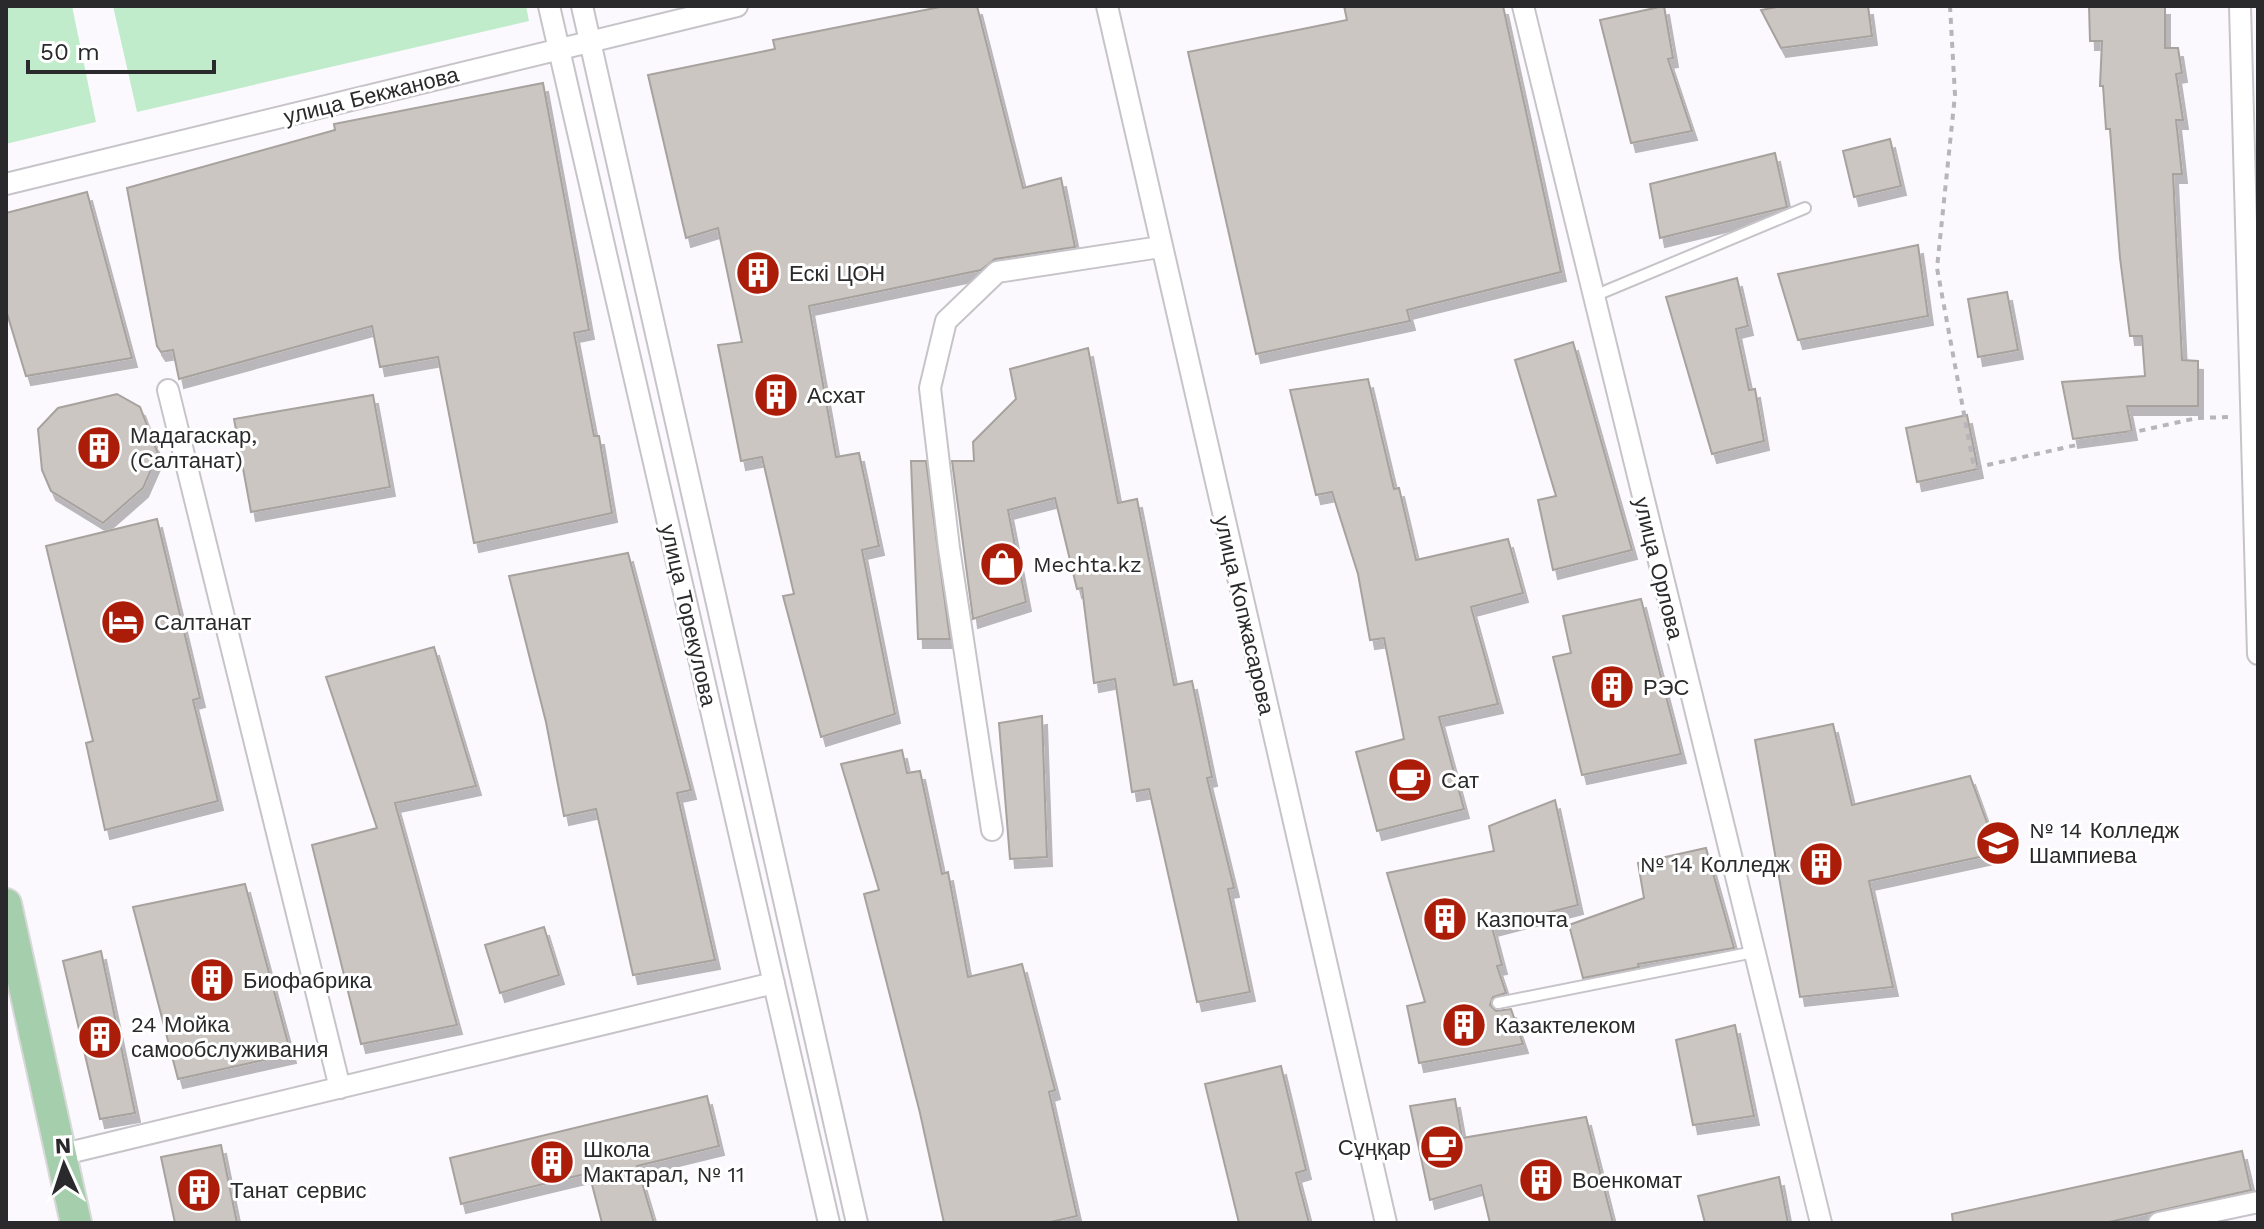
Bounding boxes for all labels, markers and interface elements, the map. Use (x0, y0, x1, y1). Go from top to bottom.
scale bar (28, 24, 214, 74)
text: 50 m (40, 38, 100, 66)
street label: улица Бекжанова (281, 61, 462, 129)
building icon: Ескі ЦОН (734, 249, 782, 297)
place label: Ескі ЦОН (789, 261, 885, 286)
building icon: Асхат (752, 371, 800, 419)
place label: Асхат (807, 383, 865, 408)
place label: Мадагаскар, (Салтанат) (130, 423, 257, 473)
building icon: Мадагаскар, (Салтанат) (75, 424, 123, 472)
street label: улица Орлова (1629, 494, 1688, 643)
street label: улица Копжасарова (1209, 513, 1280, 718)
street label: улица Торекулова (655, 522, 722, 709)
shop icon: Mechta.kz (978, 540, 1026, 588)
place label: Mechta.kz (1033, 552, 1142, 577)
hotel icon: Салтанат (99, 598, 147, 646)
place label: Салтанат (154, 610, 251, 635)
building icon: РЭС (1588, 663, 1636, 711)
place label: РЭС (1643, 675, 1689, 700)
cafe icon: Сат (1386, 756, 1434, 804)
place label: Сат (1441, 768, 1479, 793)
place label: № 14 Колледж Шампиева (2029, 818, 2179, 868)
school or university icon: № 14 Колледж Шампиева (1974, 819, 2022, 867)
building icon: № 14 Колледж (1797, 840, 1845, 888)
place label: № 14 Колледж (1640, 852, 1790, 877)
building icon: Казпочта (1421, 895, 1469, 943)
place label: Казпочта (1476, 907, 1569, 932)
building icon: Биофабрика (188, 956, 236, 1004)
place label: Биофабрика (243, 968, 373, 993)
building icon: Казактелеком (1440, 1001, 1488, 1049)
place label: 24 Мойка самообслуживания (131, 1012, 328, 1062)
building icon: 24 Мойка самообслуживания (76, 1013, 124, 1061)
place label: Казактелеком (1495, 1013, 1636, 1038)
cafe icon: Сұңқар (1418, 1123, 1466, 1171)
north arrow (24, 1125, 104, 1205)
text: N (54, 1133, 72, 1158)
place label: Сұңқар (1338, 1135, 1411, 1160)
place label: Школа Мактарал, № 11 (583, 1137, 745, 1187)
building icon: Школа Мактарал, № 11 (528, 1138, 576, 1186)
building icon: Военкомат (1517, 1156, 1565, 1204)
building icon: Танат сервис (175, 1166, 223, 1214)
place label: Военкомат (1572, 1168, 1682, 1193)
place label: Танат сервис (230, 1178, 367, 1203)

